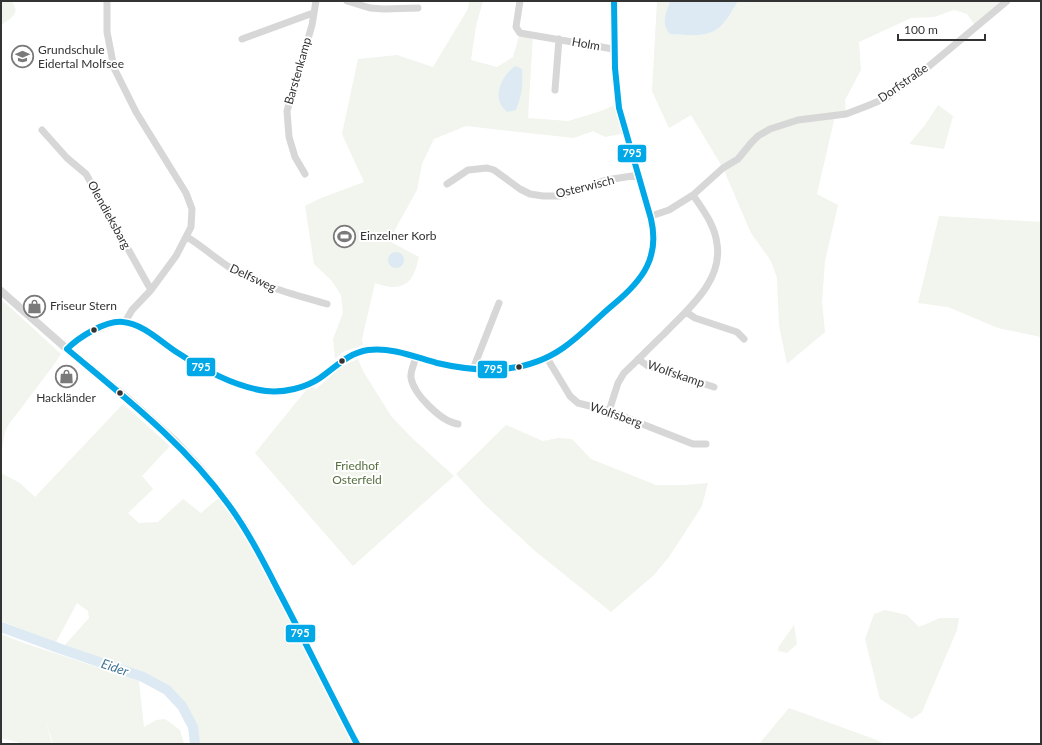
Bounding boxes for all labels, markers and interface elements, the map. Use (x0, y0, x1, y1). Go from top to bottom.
scale bar (898, 16, 985, 42)
text: 100 m (904, 22, 938, 37)
street label: Holm (571, 34, 602, 53)
street label: Barstenkamp (281, 35, 314, 106)
place label: Grundschule Eidertal Molfsee (38, 42, 124, 71)
school or university icon: Grundschule Eidertal Molfsee (9, 44, 35, 70)
street label: Dorfstraße (875, 60, 931, 105)
line badge: 795 (617, 144, 647, 163)
text: 795 (622, 146, 642, 159)
street label: Osterwisch (554, 172, 616, 201)
street label: Olendieksbarg (85, 178, 134, 252)
sports icon: Einzelner Korb (331, 223, 357, 249)
place label: Einzelner Korb (360, 228, 437, 243)
street label: Delfsweg (228, 260, 279, 295)
shop icon: Friseur Stern (22, 293, 48, 319)
place label: Friseur Stern (50, 298, 117, 313)
unlabelled marker (89, 325, 99, 335)
unlabelled marker (337, 356, 347, 366)
line badge: 795 (186, 357, 216, 377)
street label: Wolfskamp (646, 357, 707, 390)
text: 795 (191, 360, 211, 373)
line badge: 795 (477, 360, 508, 379)
text: 795 (483, 362, 503, 375)
unlabelled marker (514, 362, 524, 372)
shop icon: Hackländer (53, 364, 79, 390)
unlabelled marker (115, 388, 125, 398)
place label: Hackländer (36, 390, 96, 405)
street label: Wolfsberg (588, 399, 644, 430)
park label: Friedhof Osterfeld (332, 458, 382, 487)
line badge: 795 (285, 624, 316, 643)
text: 795 (290, 626, 310, 639)
water label: Eider (99, 655, 131, 679)

